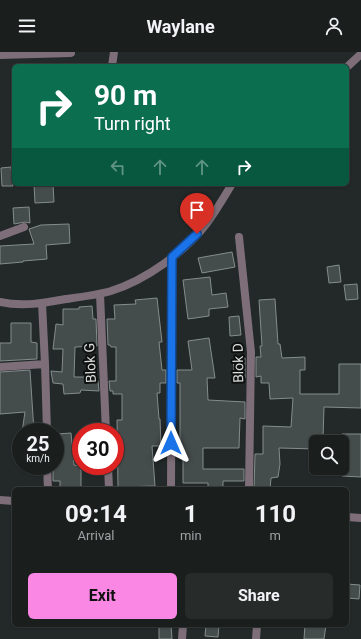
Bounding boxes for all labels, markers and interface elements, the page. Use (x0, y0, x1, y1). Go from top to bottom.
icon: menu (16, 15, 38, 37)
icon: person (323, 15, 345, 37)
text: Waylane (146, 16, 215, 37)
text: 90 m (94, 79, 157, 112)
icon: right (28, 80, 80, 132)
text: Turn right (94, 113, 171, 134)
icon: left (107, 156, 129, 178)
icon: ahead (149, 156, 171, 178)
icon: ahead (191, 156, 213, 178)
icon: right (233, 156, 255, 178)
pin (180, 193, 214, 234)
icon: arrive (186, 199, 208, 221)
street label: Blok G (81, 342, 99, 384)
street label: Blok D (230, 343, 246, 383)
position arrow (150, 422, 192, 464)
speed limit sign: 30 (72, 423, 124, 475)
text: 25 (27, 432, 49, 456)
map controls (309, 435, 349, 475)
button: search (309, 435, 349, 475)
text: km/h (26, 453, 50, 464)
text: 09:14 (65, 500, 127, 528)
text: 1 (184, 500, 198, 528)
text: 110 (255, 500, 296, 528)
text: Arrival (77, 528, 114, 543)
text: min (180, 528, 202, 543)
text: m (270, 528, 281, 543)
button: Exit (28, 573, 177, 619)
button: Share (185, 573, 333, 619)

